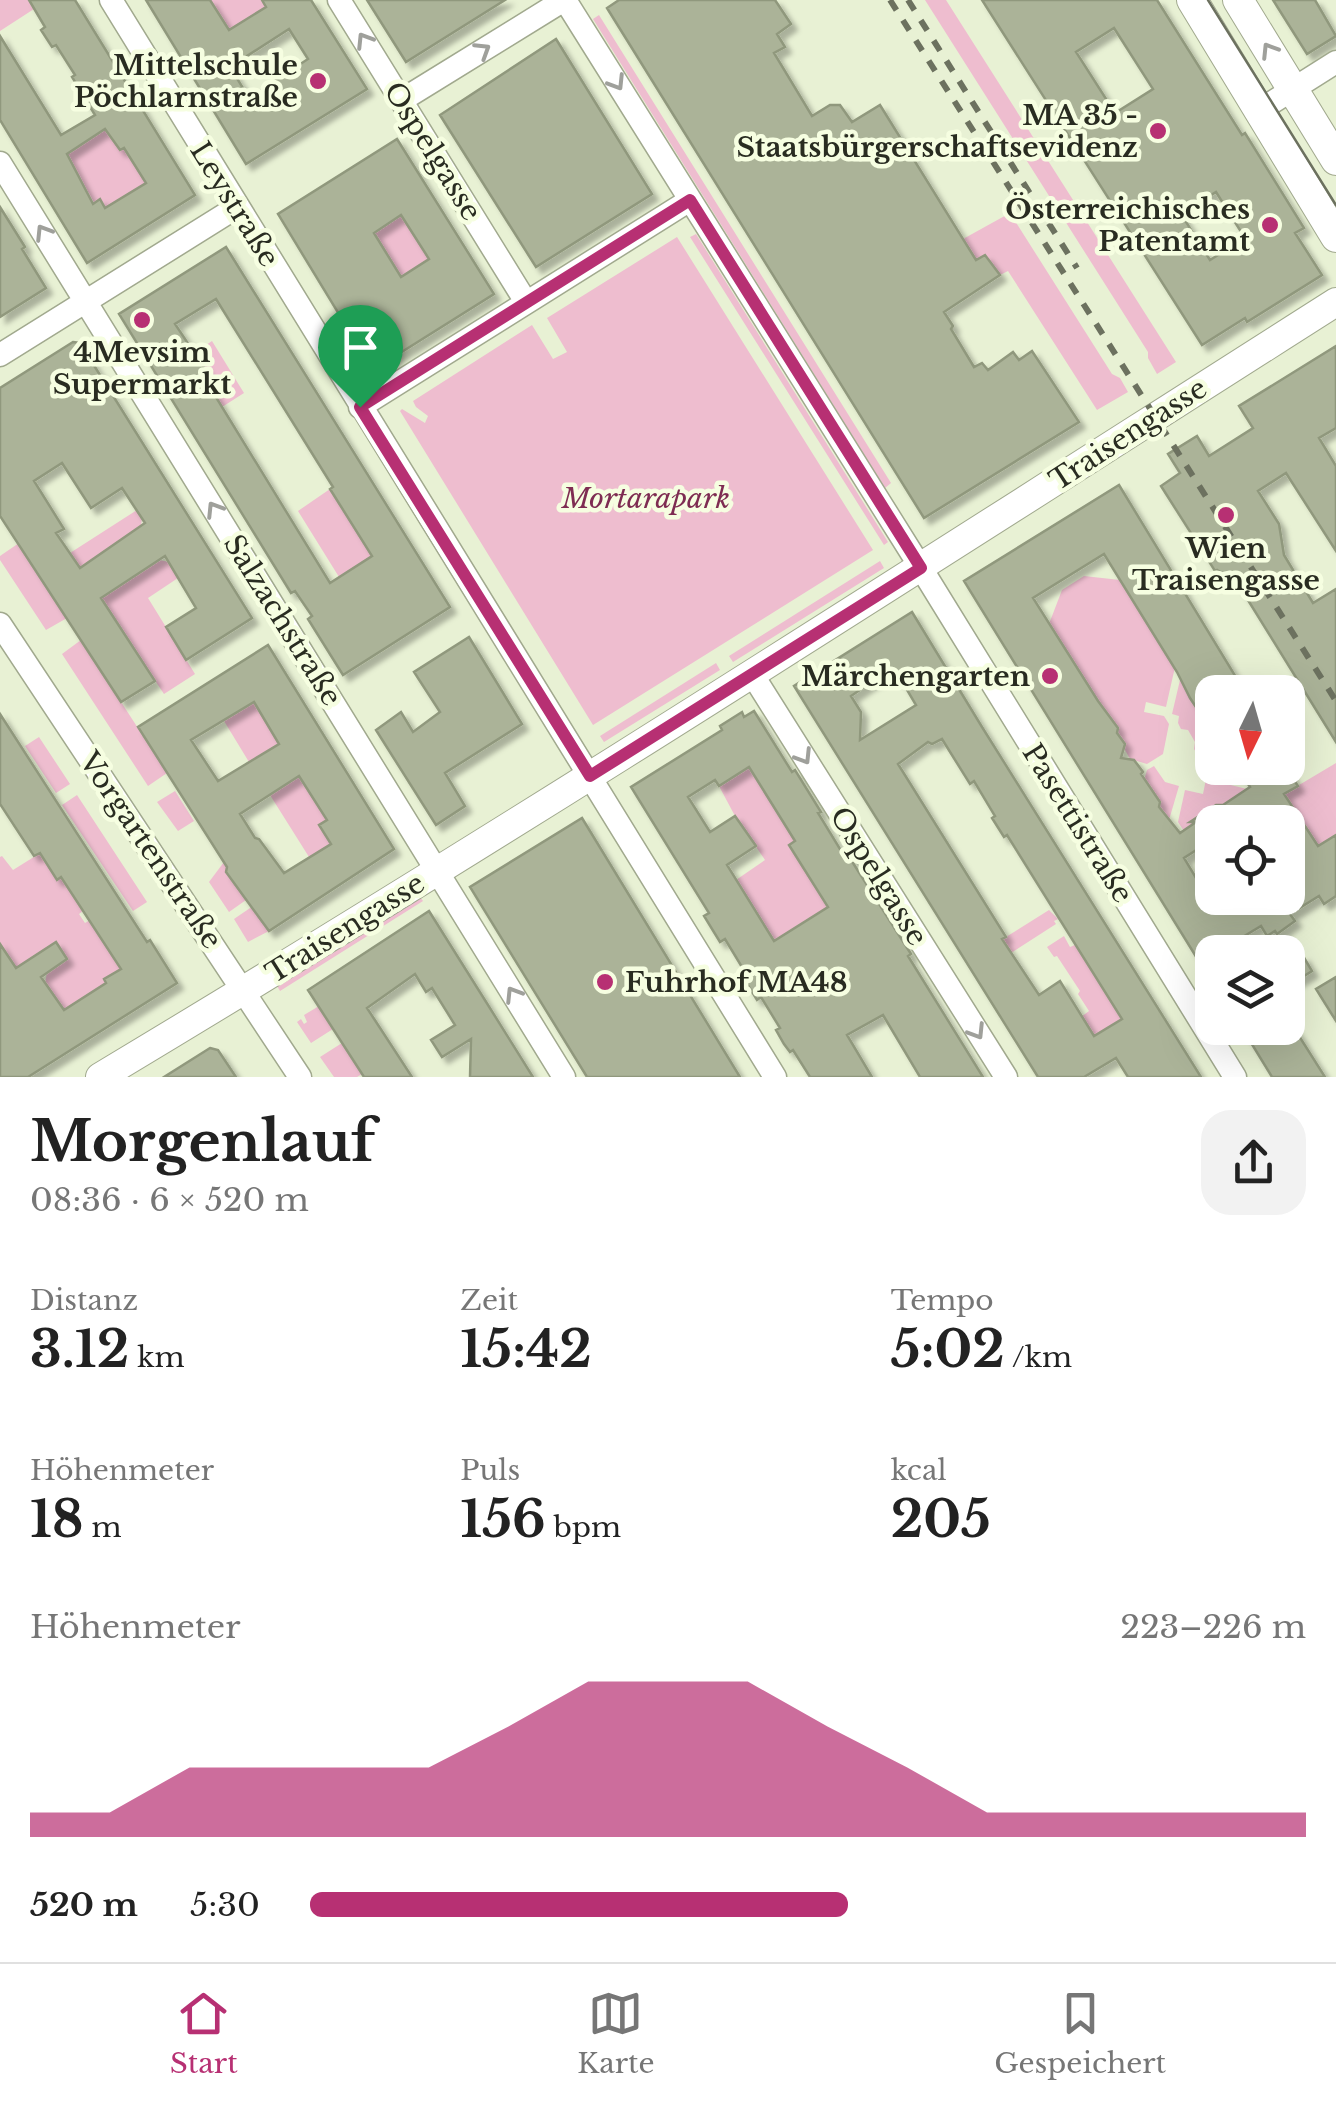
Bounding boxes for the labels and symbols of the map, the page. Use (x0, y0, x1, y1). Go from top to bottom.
one-way arrow (358, 33, 377, 51)
one-way arrow (472, 43, 490, 62)
one-way arrow (1263, 43, 1282, 61)
place label: Mittelschule Pöchlarnstraße (74, 48, 298, 115)
marker: Mittelschule Pöchlarnstraße (307, 70, 329, 92)
one-way arrow (604, 72, 623, 90)
street label: Ospelgasse (376, 75, 489, 227)
place label: MA 35 - Staatsbürgerschaftsevidenz (736, 98, 1138, 165)
marker: MA 35 - Staatsbürgerschaftsevidenz (1147, 120, 1169, 142)
street label: Leystraße (182, 135, 287, 273)
place label: Österreichisches Patentamt (1005, 192, 1250, 259)
marker: Österreichisches Patentamt (1259, 214, 1281, 236)
one-way arrow (36, 225, 55, 243)
pin (318, 305, 403, 408)
marker: 4Mevsim Supermarkt (131, 309, 153, 331)
place label: 4Mevsim Supermarkt (53, 335, 231, 402)
street label: Traisengasse (1043, 371, 1214, 498)
park label: Mortarapark (561, 481, 730, 516)
one-way arrow (207, 502, 226, 520)
marker: Wien Traisengasse (1215, 504, 1237, 526)
street label: Salzachstraße (216, 528, 349, 712)
place label: Wien Traisengasse (1132, 531, 1320, 598)
place label: Märchengarten (801, 659, 1030, 694)
marker: Märchengarten (1039, 665, 1061, 687)
north arrow (1195, 675, 1305, 785)
street label: Pasettistraße (1015, 737, 1140, 909)
street label: Vorgartenstraße (71, 744, 229, 955)
one-way arrow (791, 746, 810, 764)
street label: Ospelgasse (822, 800, 935, 952)
street label: Traisengasse (259, 866, 431, 991)
place label: Fuhrhof MA48 (625, 965, 848, 1000)
marker: Fuhrhof MA48 (594, 971, 616, 993)
one-way arrow (506, 987, 525, 1005)
one-way arrow (965, 1021, 984, 1039)

